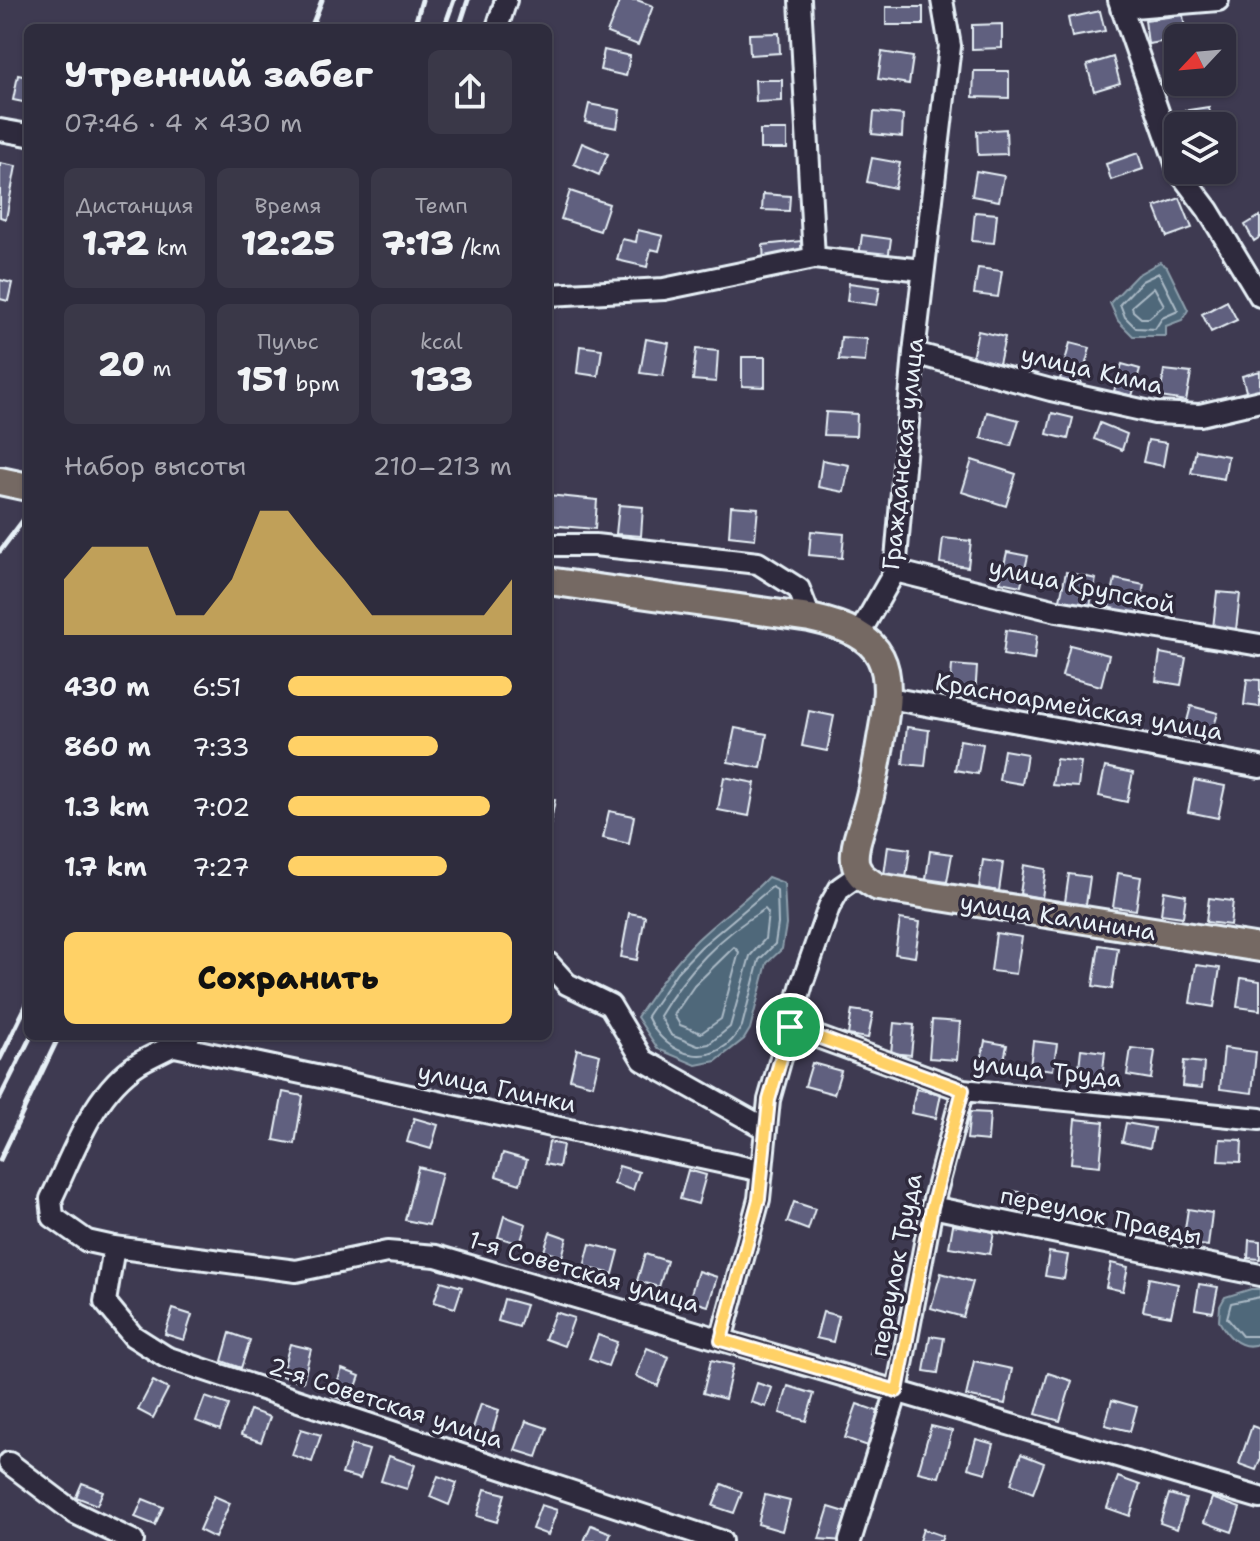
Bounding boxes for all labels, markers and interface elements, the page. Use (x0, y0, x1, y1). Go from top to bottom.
north arrow (1164, 24, 1236, 96)
map controls (1164, 24, 1236, 184)
text: Утренний забег (64, 50, 373, 99)
button: share (428, 50, 512, 134)
text: 07:46 · 4 × 430 m (64, 105, 302, 140)
button: layers (1164, 112, 1236, 184)
text: Дистанция (76, 191, 194, 220)
text: Время (254, 191, 322, 220)
text: Темп (415, 191, 468, 220)
text: 1.72 (82, 220, 149, 266)
text: 12:25 (241, 220, 335, 266)
text: 7:13 (382, 220, 454, 266)
text: km (149, 233, 188, 262)
text: /km (454, 233, 501, 262)
text: Пульс (257, 327, 319, 356)
text: kcal (420, 327, 463, 356)
street label: Гражданская улица (875, 336, 931, 572)
street label: улица Кима (1018, 338, 1166, 402)
text: 20 (98, 341, 145, 387)
text: m (145, 354, 171, 383)
text: 151 (236, 356, 288, 402)
text: 133 (410, 356, 473, 402)
text: bpm (288, 369, 340, 398)
text: Набор высоты (64, 448, 246, 483)
text: 210–213 m (373, 448, 512, 483)
street label: улица Крупской (986, 551, 1178, 621)
street label: Красноармейская улица (933, 666, 1226, 748)
text: 430 m (64, 669, 150, 704)
text: 6:51 (192, 669, 242, 704)
text: 860 m (64, 729, 151, 764)
text: 7:33 (192, 729, 250, 764)
text: 1.3 km (64, 789, 149, 824)
text: 7:02 (192, 789, 250, 824)
text: 1.7 km (64, 849, 147, 884)
text: 7:27 (192, 849, 250, 884)
street label: улица Калинина (958, 886, 1158, 948)
button: Сохранить (64, 932, 512, 1024)
pin (756, 993, 824, 1061)
icon: arrive (768, 1005, 812, 1049)
street label: улица Труда (971, 1047, 1123, 1095)
street label: улица Глинки (415, 1056, 579, 1120)
street label: переулок Труда (863, 1171, 929, 1359)
street label: переулок Правды (997, 1179, 1205, 1253)
street label: 1-я Советская улица (465, 1224, 703, 1320)
street label: 2-я Советская улица (265, 1350, 507, 1456)

